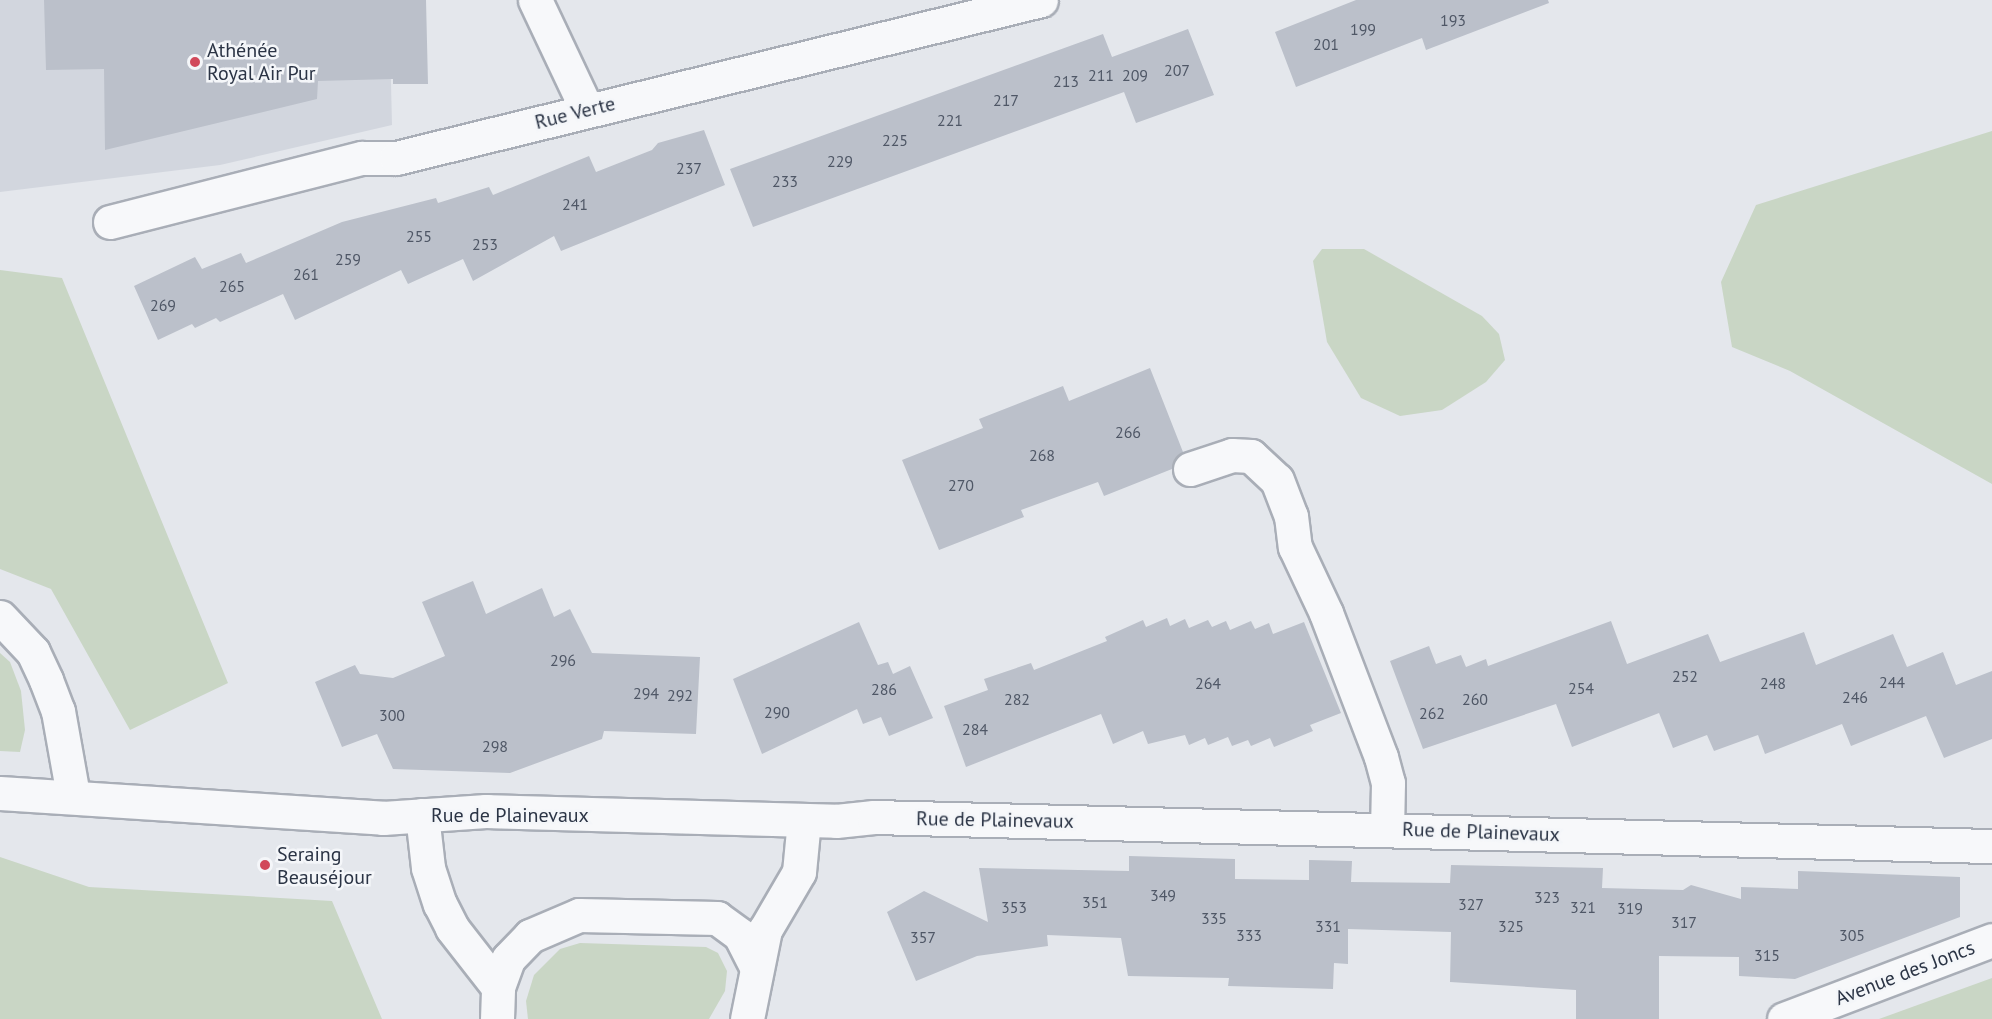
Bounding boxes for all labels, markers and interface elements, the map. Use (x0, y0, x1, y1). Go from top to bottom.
house number: 193 (1440, 10, 1466, 30)
house number: 199 (1350, 19, 1376, 39)
house number: 201 (1313, 34, 1339, 54)
place label: Athénée Royal Air Pur (207, 39, 316, 86)
marker: Athénée Royal Air Pur (188, 55, 202, 69)
house number: 207 (1164, 60, 1190, 80)
house number: 211 (1088, 65, 1114, 85)
house number: 209 (1122, 65, 1148, 85)
house number: 213 (1053, 71, 1079, 91)
house number: 217 (993, 90, 1019, 110)
street label: Rue Verte (532, 91, 618, 135)
house number: 221 (937, 110, 963, 130)
house number: 225 (882, 130, 908, 150)
house number: 229 (827, 151, 853, 171)
house number: 237 (676, 158, 702, 178)
house number: 233 (772, 171, 798, 191)
house number: 241 (562, 194, 588, 214)
house number: 255 (406, 226, 432, 246)
house number: 253 (472, 234, 498, 254)
house number: 259 (335, 249, 361, 269)
house number: 261 (293, 264, 319, 284)
house number: 265 (219, 276, 245, 296)
house number: 269 (150, 295, 176, 315)
house number: 266 (1115, 422, 1141, 442)
house number: 268 (1029, 445, 1055, 465)
house number: 270 (948, 475, 974, 495)
house number: 296 (550, 650, 576, 670)
house number: 252 (1672, 666, 1698, 686)
house number: 244 (1879, 672, 1905, 692)
house number: 264 (1195, 673, 1221, 693)
house number: 248 (1760, 673, 1786, 693)
house number: 254 (1568, 678, 1594, 698)
house number: 286 (871, 679, 897, 699)
house number: 294 (633, 683, 659, 703)
house number: 292 (667, 685, 693, 705)
house number: 246 (1842, 687, 1868, 707)
house number: 282 (1004, 689, 1030, 709)
house number: 260 (1462, 689, 1488, 709)
house number: 290 (764, 702, 790, 722)
house number: 262 (1419, 703, 1445, 723)
house number: 300 (379, 705, 405, 725)
house number: 284 (962, 719, 988, 739)
house number: 298 (482, 736, 508, 756)
street label: Rue de Plainevaux (431, 803, 589, 827)
street label: Rue de Plainevaux (916, 807, 1074, 833)
street label: Rue de Plainevaux (1402, 817, 1560, 847)
place label: Seraing Beauséjour (277, 842, 372, 889)
marker: Seraing Beauséjour (258, 858, 272, 872)
house number: 349 (1150, 885, 1176, 905)
house number: 323 (1534, 887, 1560, 907)
house number: 351 (1082, 892, 1108, 912)
house number: 327 (1458, 894, 1484, 914)
house number: 353 (1001, 897, 1027, 917)
house number: 321 (1570, 897, 1596, 917)
house number: 319 (1617, 898, 1643, 918)
house number: 335 (1201, 908, 1227, 928)
house number: 317 (1671, 912, 1697, 932)
house number: 331 (1315, 916, 1341, 936)
house number: 325 (1498, 916, 1524, 936)
house number: 333 (1236, 925, 1262, 945)
house number: 305 (1839, 925, 1865, 945)
house number: 357 (910, 927, 936, 947)
street label: Avenue des Joncs (1832, 935, 1978, 1011)
house number: 315 (1754, 945, 1780, 965)

